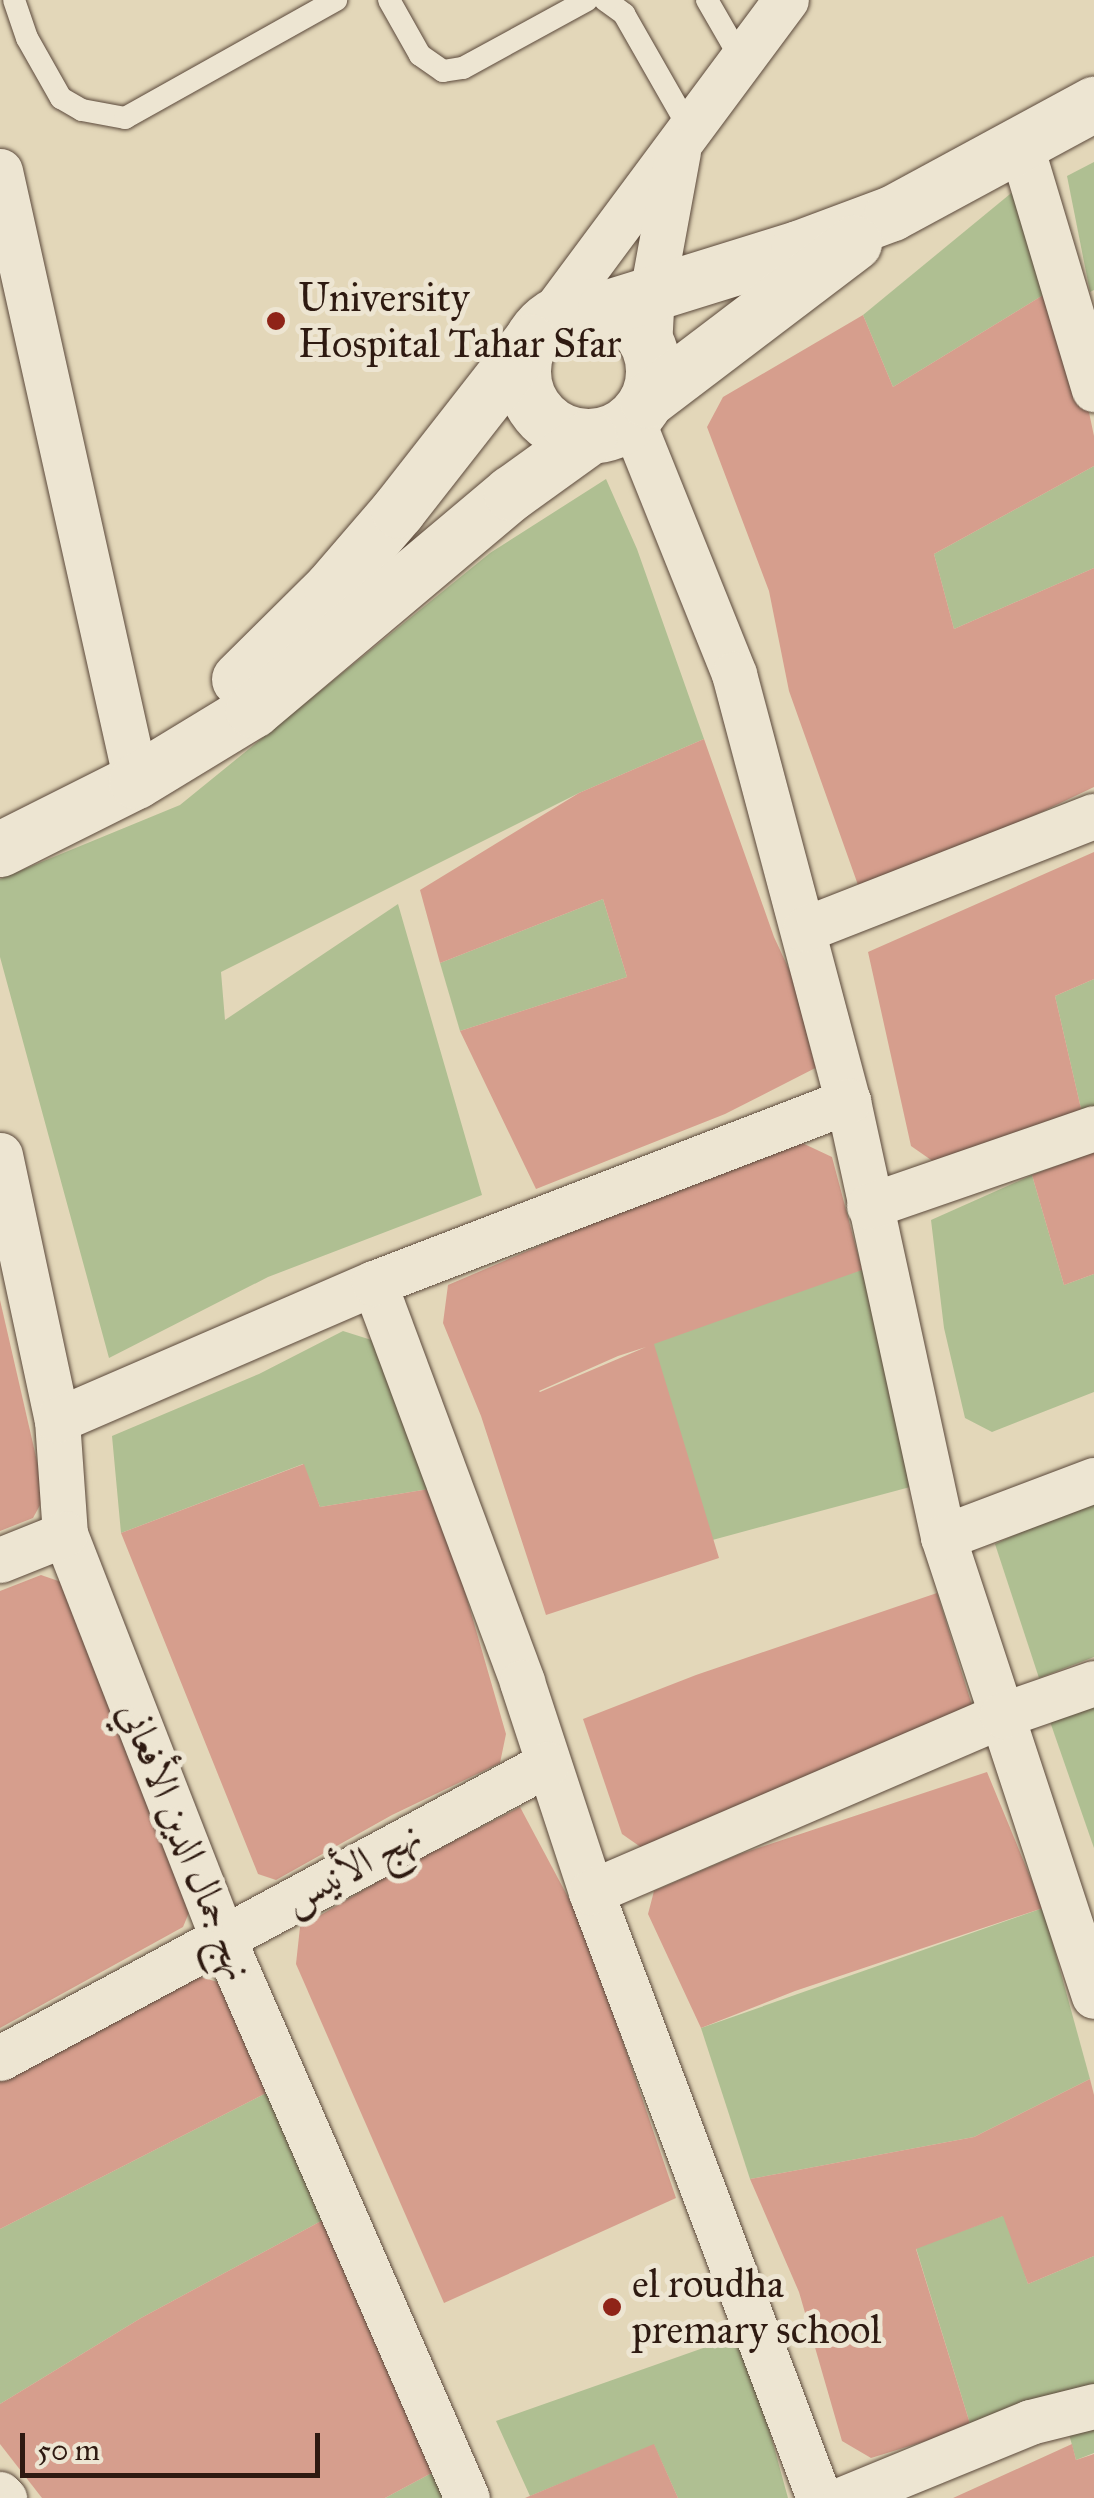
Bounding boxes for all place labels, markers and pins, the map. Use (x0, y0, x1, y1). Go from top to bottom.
place label: University Hospital Tahar Sfar (298, 274, 621, 368)
marker: University Hospital Tahar Sfar (263, 308, 289, 334)
place label: el roudha premary school (632, 2260, 881, 2354)
marker: el roudha premary school (601, 2296, 623, 2318)

